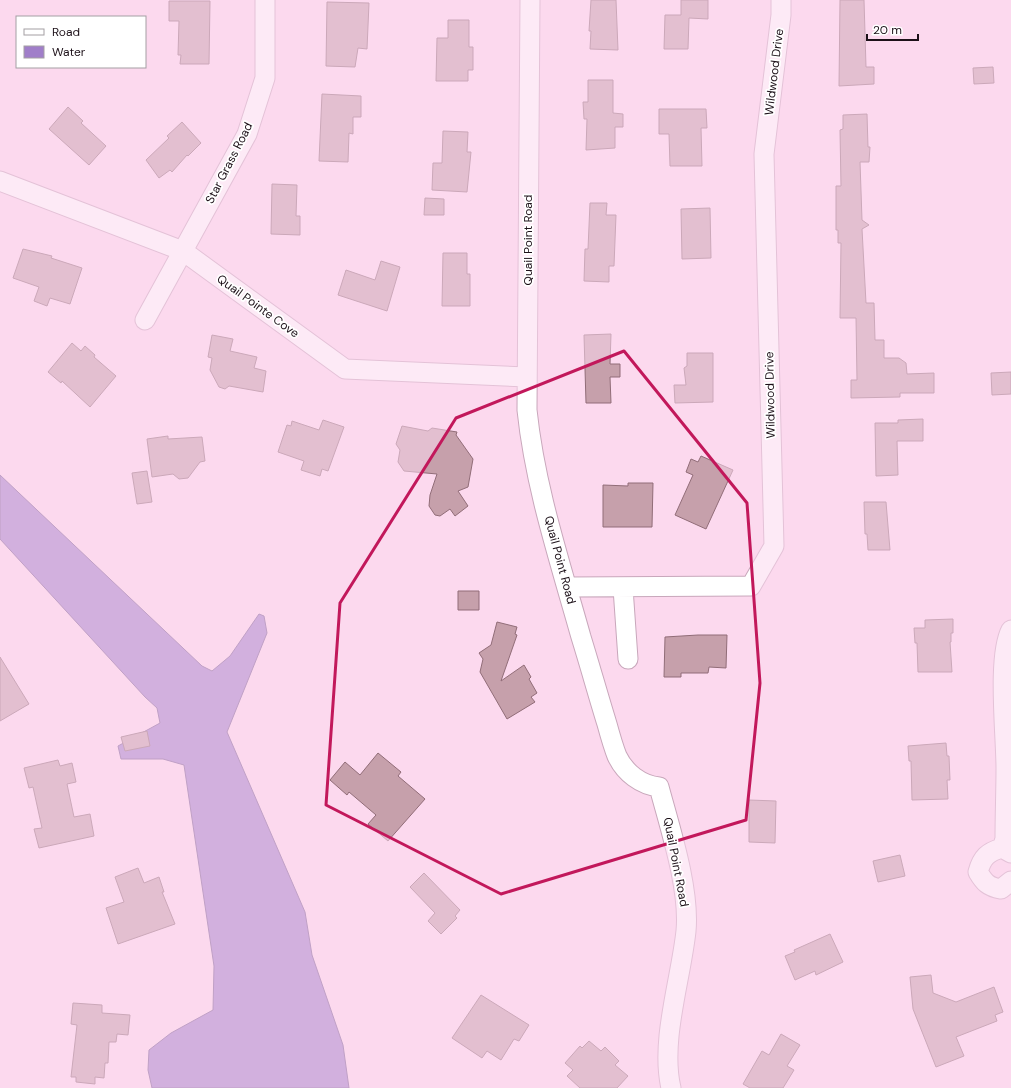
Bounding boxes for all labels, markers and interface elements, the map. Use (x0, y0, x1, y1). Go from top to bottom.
legend (16, 16, 146, 68)
scale bar (867, 16, 918, 42)
text: 20 m (873, 22, 902, 38)
text: Road (52, 24, 80, 40)
street label: Wildwood Drive (761, 28, 787, 116)
text: Water (52, 44, 86, 60)
street label: Star Grass Road (202, 120, 256, 206)
street label: Quail Point Road (520, 195, 536, 285)
street label: Quail Pointe Cove (214, 271, 302, 341)
street label: Wildwood Drive (761, 351, 779, 439)
street label: Quail Point Road (541, 514, 579, 606)
street label: Quail Point Road (659, 816, 693, 908)

